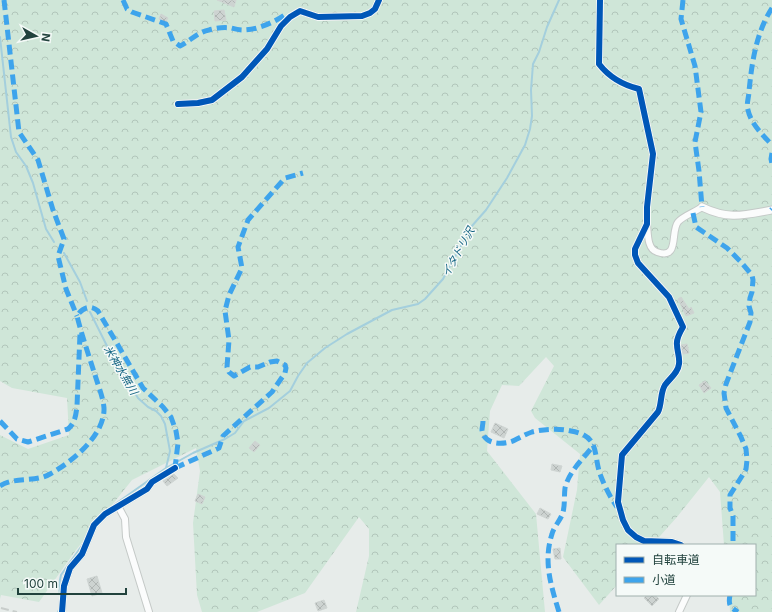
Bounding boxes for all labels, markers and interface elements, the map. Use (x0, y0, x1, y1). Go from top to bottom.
north arrow (16, 16, 56, 56)
text: N (38, 32, 53, 43)
water label: イタドリ沢 (439, 223, 478, 279)
water label: 米神水無川 (101, 343, 142, 398)
legend (616, 544, 756, 596)
text: 自転車道 (652, 552, 700, 567)
scale bar (18, 570, 126, 596)
text: 小道 (652, 572, 676, 587)
text: 100 m (24, 576, 58, 591)

